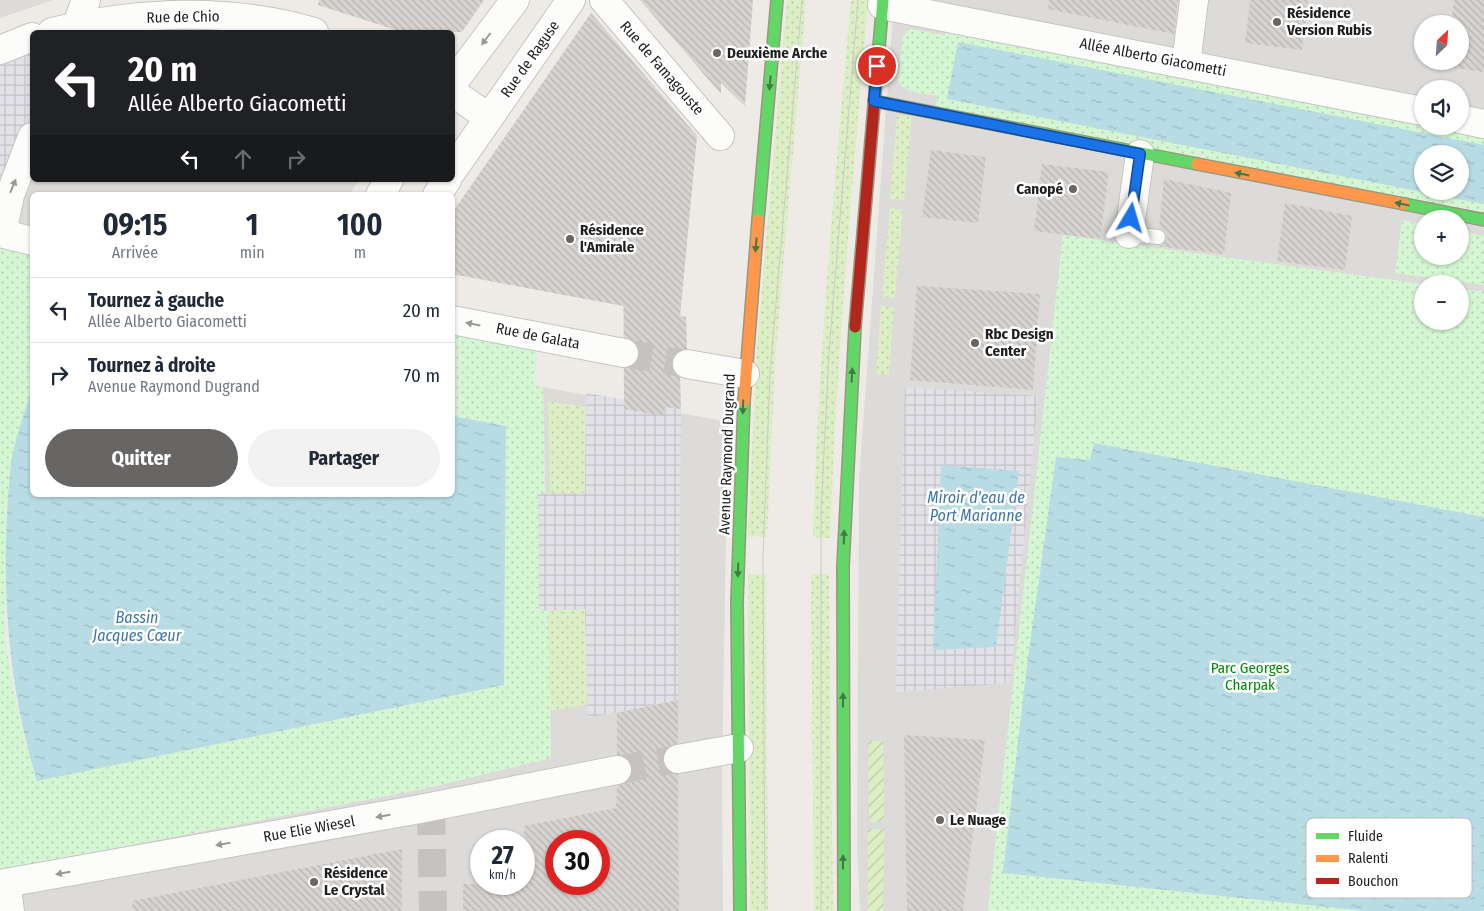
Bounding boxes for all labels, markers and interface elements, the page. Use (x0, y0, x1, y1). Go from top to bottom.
place label: Résidence Version Rubis (1286, 4, 1372, 39)
street label: Rue de Chio (146, 7, 220, 27)
north arrow (1414, 15, 1469, 70)
map controls (1414, 15, 1469, 330)
marker: Résidence Version Rubis (1271, 16, 1283, 28)
street label: Rue de Raguse (497, 17, 563, 101)
street label: Rue de Famagouste (616, 17, 708, 119)
one-way arrow (481, 32, 491, 46)
street label: Allée Alberto Giacometti (1078, 34, 1228, 80)
place label: Deuxième Arche (727, 44, 828, 62)
pin (856, 45, 898, 87)
marker: Deuxième Arche (711, 47, 723, 59)
text: 20 m (128, 48, 197, 90)
icon: left (45, 50, 110, 115)
icon: arrive (863, 52, 891, 80)
one-way arrow (766, 76, 774, 92)
button: sound (1414, 80, 1469, 135)
text: Allée Alberto Giacometti (128, 90, 346, 117)
icon: left (176, 145, 204, 173)
icon: ahead (229, 145, 257, 173)
icon: right (282, 145, 310, 173)
button: layers (1414, 145, 1469, 200)
one-way arrow (1234, 169, 1250, 177)
one-way arrow (10, 179, 18, 193)
place label: Canopé (1016, 180, 1063, 198)
marker: Canopé (1067, 183, 1079, 195)
position arrow (1104, 191, 1156, 243)
one-way arrow (1394, 200, 1409, 208)
text: 09:15 (102, 207, 167, 243)
text: 1 (246, 207, 259, 243)
text: 100 (337, 207, 383, 243)
button: + (1414, 210, 1469, 265)
place label: Résidence l'Amirale (580, 221, 644, 256)
marker: Résidence l'Amirale (564, 233, 576, 245)
one-way arrow (751, 238, 759, 254)
text: Arrivée (112, 243, 158, 262)
text: min (240, 243, 265, 262)
text: m (354, 243, 366, 262)
button: − (1414, 275, 1469, 330)
text: Tournez à gauche (88, 289, 224, 312)
icon: left (45, 296, 73, 324)
text: 20 m (403, 299, 440, 322)
text: Allée Alberto Giacometti (88, 312, 247, 331)
one-way arrow (465, 319, 481, 327)
street label: Rue de Galata (495, 319, 581, 353)
place label: Rbc Design Center (985, 325, 1054, 360)
marker: Rbc Design Center (969, 337, 981, 349)
text: Tournez à droite (88, 354, 216, 377)
icon: right (45, 361, 73, 389)
text: 70 m (404, 364, 440, 387)
one-way arrow (848, 367, 856, 383)
street label: Avenue Raymond Dugrand (715, 373, 739, 535)
text: Avenue Raymond Dugrand (88, 377, 260, 396)
one-way arrow (739, 400, 747, 416)
button: Quitter (45, 429, 238, 487)
button: Partager (248, 429, 440, 487)
water label: Miroir d'eau de Port Marianne (927, 488, 1025, 525)
one-way arrow (841, 529, 849, 545)
one-way arrow (734, 562, 742, 578)
water label: Bassin Jacques Cœur (92, 608, 182, 645)
park label: Parc Georges Charpak (1211, 659, 1289, 694)
one-way arrow (839, 692, 847, 708)
place label: Le Nuage (950, 811, 1007, 829)
street label: Rue Elie Wiesel (262, 812, 356, 846)
one-way arrow (375, 812, 391, 820)
marker: Le Nuage (934, 814, 946, 826)
legend (1306, 818, 1472, 898)
text: Fluide (1348, 828, 1383, 845)
speed limit sign: 30 (545, 830, 610, 895)
one-way arrow (215, 841, 231, 849)
text: 27 (491, 841, 514, 871)
text: Ralenti (1348, 850, 1388, 867)
one-way arrow (839, 854, 847, 870)
place label: Résidence Le Crystal (324, 864, 388, 899)
text: km/h (489, 868, 516, 882)
one-way arrow (55, 869, 71, 877)
text: Bouchon (1348, 873, 1398, 890)
marker: Résidence Le Crystal (308, 876, 320, 888)

